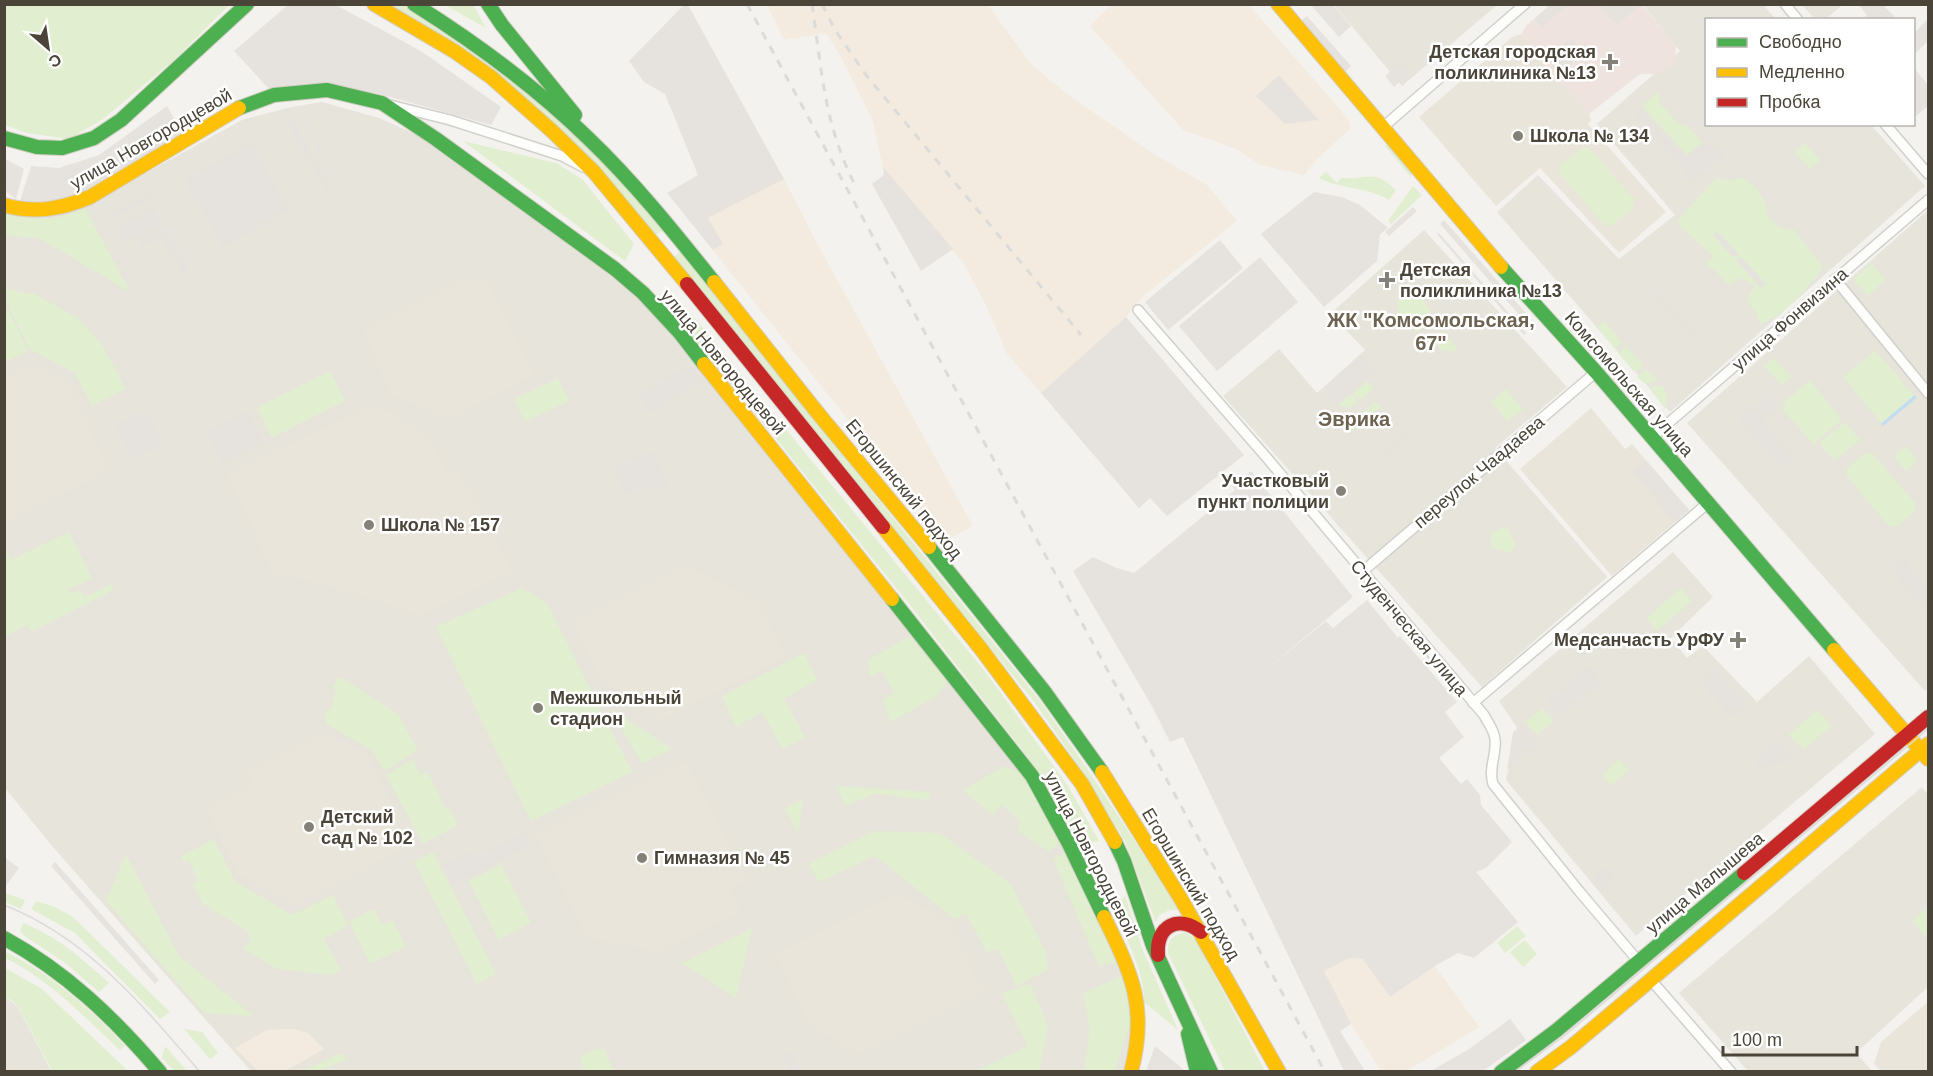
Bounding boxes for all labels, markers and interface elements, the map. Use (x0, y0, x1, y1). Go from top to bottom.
north arrow (18, 18, 78, 78)
legend (1705, 18, 1915, 126)
text: Свободно (1759, 32, 1842, 52)
place label: Детская городская поликлиника №13 (1429, 42, 1596, 83)
text: С (45, 50, 64, 71)
marker: Детская городская поликлиника №13 (1601, 53, 1619, 71)
text: Медленно (1759, 62, 1845, 82)
street label: улица Новгородцевой (67, 85, 235, 193)
text: Пробка (1759, 92, 1822, 112)
place label: Школа № 134 (1530, 126, 1649, 146)
marker: Школа № 134 (1511, 129, 1525, 143)
place label: Детская поликлиника №13 (1400, 260, 1562, 301)
street label: улица Фонвизина (1728, 263, 1852, 374)
marker: Детская поликлиника №13 (1378, 271, 1396, 289)
street label: улица Новгородцевой (657, 286, 789, 438)
street label: Комсомольская улица (1561, 307, 1698, 461)
district label: ЖК "Комсомольская, 67" (1326, 309, 1535, 354)
district label: Эврика (1318, 408, 1391, 430)
street label: переулок Чаадаева (1410, 411, 1549, 532)
street label: Егоршинский подход (842, 415, 967, 563)
place label: Участковый пункт полиции (1197, 471, 1329, 512)
marker: Участковый пункт полиции (1334, 484, 1348, 498)
place label: Школа № 157 (381, 515, 500, 535)
marker: Школа № 157 (362, 518, 376, 532)
street label: Студенческая улица (1346, 556, 1472, 701)
place label: Медсанчасть УрФУ (1554, 630, 1725, 650)
marker: Медсанчасть УрФУ (1729, 631, 1747, 649)
place label: Межшкольный стадион (550, 688, 682, 729)
marker: Межшкольный стадион (531, 701, 545, 715)
street label: улица Новгородцевой (1041, 768, 1141, 940)
street label: Егоршинский подход (1138, 805, 1244, 964)
place label: Детский сад № 102 (321, 807, 413, 848)
marker: Детский сад № 102 (302, 820, 316, 834)
street label: улица Малышева (1642, 827, 1768, 938)
place label: Гимназия № 45 (654, 848, 790, 868)
marker: Гимназия № 45 (635, 851, 649, 865)
scale bar (1723, 1019, 1856, 1057)
text: 100 m (1732, 1030, 1782, 1050)

